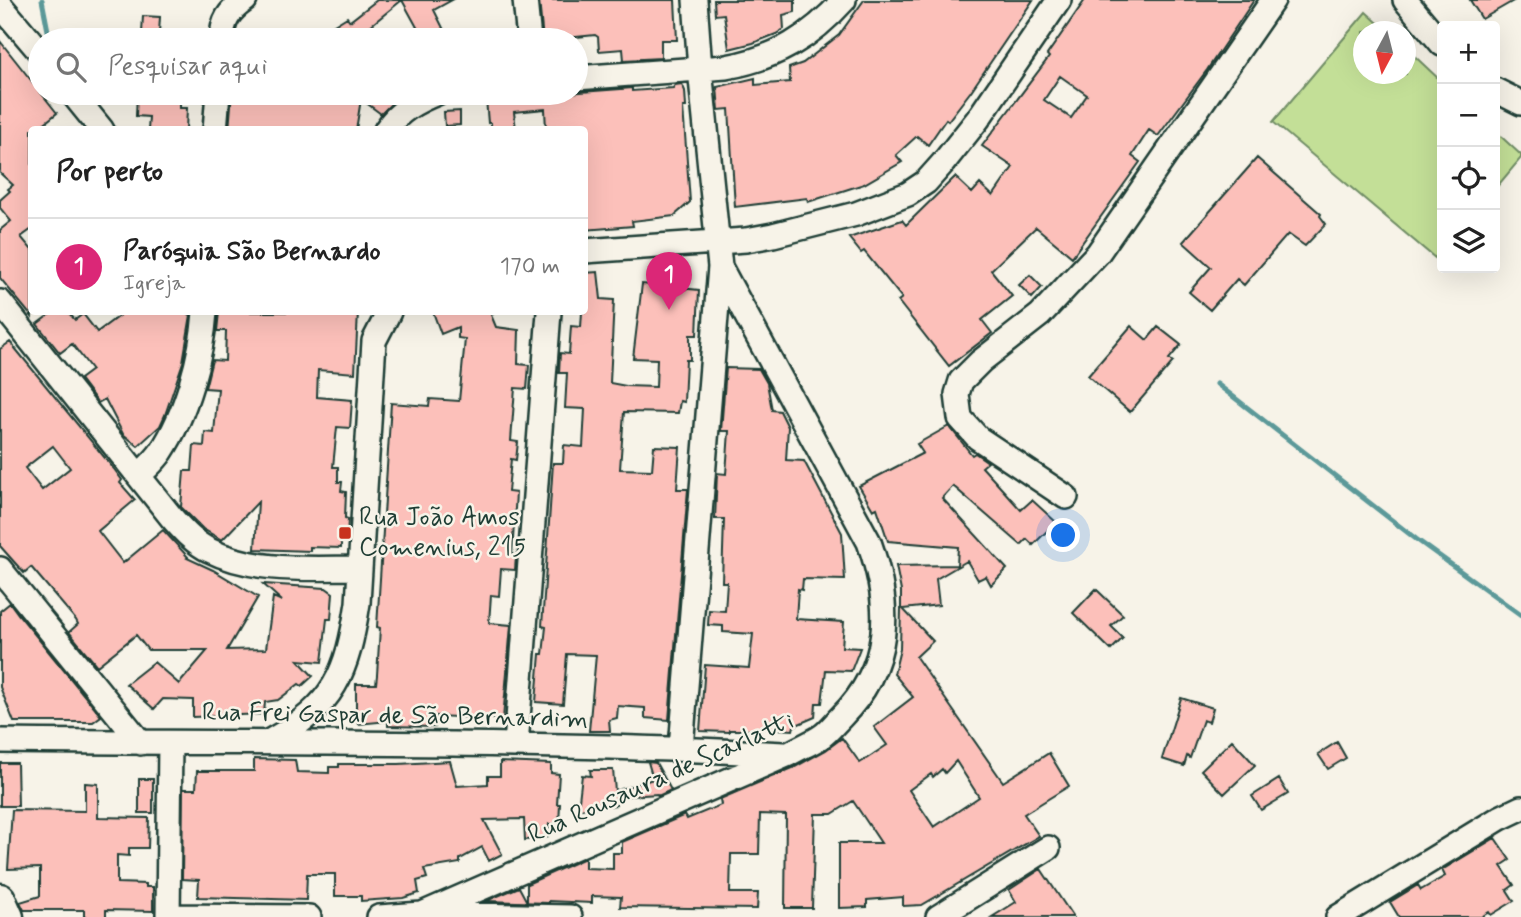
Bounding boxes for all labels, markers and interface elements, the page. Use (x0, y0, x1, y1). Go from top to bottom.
north arrow (1353, 21, 1416, 84)
map controls (1437, 21, 1500, 273)
button: + (1437, 21, 1500, 84)
search box (28, 28, 588, 105)
icon: search (52, 48, 90, 86)
text: Pesquisar aqui (108, 50, 267, 84)
button: − (1437, 84, 1500, 147)
button: locate (1437, 147, 1500, 210)
text: Por perto (56, 152, 163, 191)
button: layers (1437, 210, 1500, 273)
text: Paróquia São Bernardo (123, 235, 381, 269)
text: 1 (74, 252, 84, 282)
text: 170 m (500, 252, 560, 282)
pin: 1 (646, 252, 692, 310)
text: Igreja (123, 269, 185, 299)
place label: Rua João Amos Comenius, 215 (359, 501, 526, 565)
your location (1046, 518, 1080, 552)
marker: Rua João Amos Comenius, 215 (337, 525, 353, 541)
street label: Rua Frei Gaspar de São Bernardim (202, 696, 588, 736)
street label: Rua Rousaura de Scarlatti (523, 704, 799, 852)

